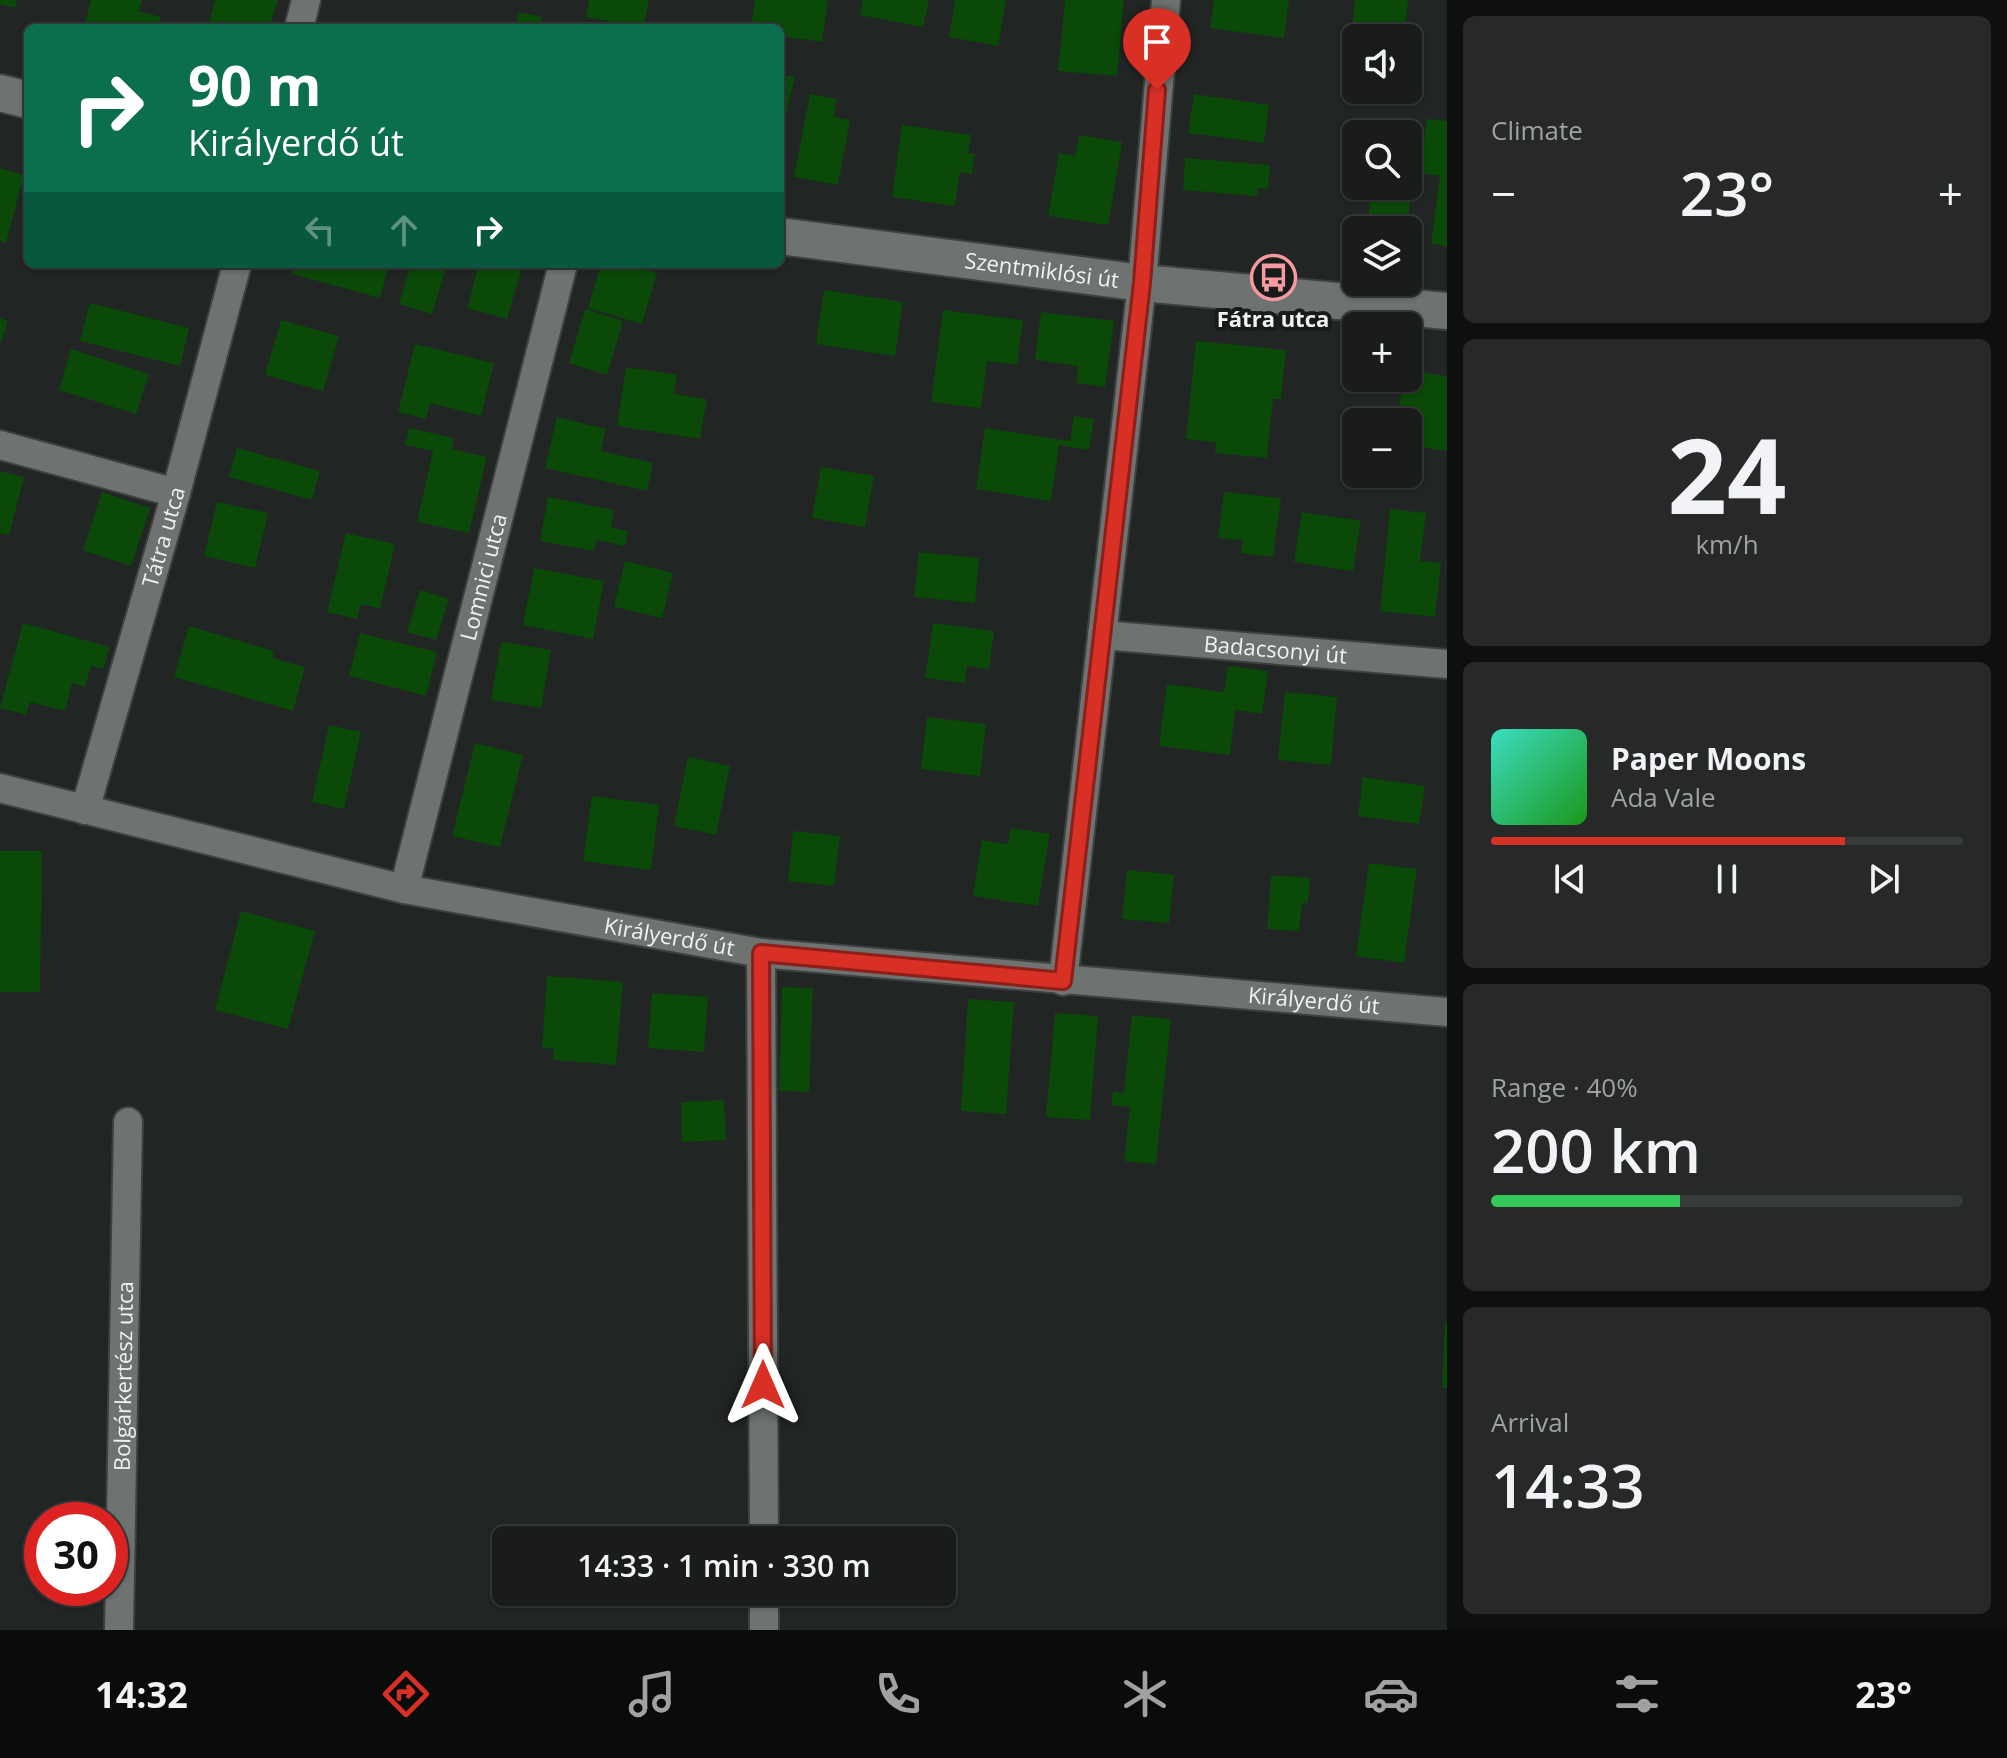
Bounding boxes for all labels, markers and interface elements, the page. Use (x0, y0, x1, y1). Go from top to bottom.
pin (1123, 8, 1191, 90)
icon: arrive (1135, 20, 1179, 64)
map controls (1342, 24, 1422, 488)
button: sound (1342, 24, 1422, 104)
text: 90 m (188, 46, 322, 122)
icon: right (56, 56, 160, 160)
text: Climate (1491, 112, 1583, 148)
text: Királyerdő út (188, 118, 404, 167)
button: search (1342, 120, 1422, 200)
text: 23° (1680, 152, 1774, 234)
text: − (1491, 163, 1516, 223)
text: + (1938, 163, 1963, 223)
icon: left (298, 208, 342, 252)
icon: ahead (382, 208, 426, 252)
icon: right (466, 208, 510, 252)
button: layers (1342, 216, 1422, 296)
street label: Szentmiklósi út (963, 244, 1121, 294)
bus stop icon: Fátra utca (1249, 254, 1297, 302)
place label: Fátra utca (1217, 303, 1329, 333)
button: + (1342, 312, 1422, 392)
text: 24 (1668, 403, 1786, 544)
button: − (1342, 408, 1422, 488)
street label: Tátra utca (134, 483, 191, 591)
street label: Lomnici utca (452, 510, 513, 643)
text: km/h (1695, 526, 1759, 562)
street label: Badacsonyi út (1203, 628, 1348, 670)
text: Paper Moons (1611, 738, 1806, 779)
text: Ada Vale (1611, 779, 1716, 815)
icon: previous (1548, 857, 1592, 901)
icon: pause (1705, 857, 1749, 901)
icon: next (1862, 857, 1906, 901)
street label: Királyerdő út (602, 909, 737, 962)
street label: Királyerdő út (1247, 979, 1381, 1020)
text: Range · 40% (1491, 1069, 1638, 1105)
text: 200 km (1491, 1109, 1701, 1191)
street label: Bolgárkertész utca (106, 1281, 139, 1471)
position arrow (721, 1343, 805, 1427)
text: Arrival (1491, 1404, 1569, 1440)
text: 14:33 (1491, 1444, 1645, 1526)
speed limit sign: 30 (24, 1502, 128, 1606)
text: 14:33 · 1 min · 330 m (577, 1545, 871, 1586)
icon: directions (378, 1666, 434, 1722)
icon: music (624, 1666, 680, 1722)
icon: phone (870, 1666, 926, 1722)
icon: climate (1117, 1666, 1173, 1722)
icon: car (1363, 1666, 1419, 1722)
icon: filters (1609, 1666, 1665, 1722)
text: 14:32 (95, 1670, 188, 1719)
text: 23° (1855, 1670, 1912, 1719)

